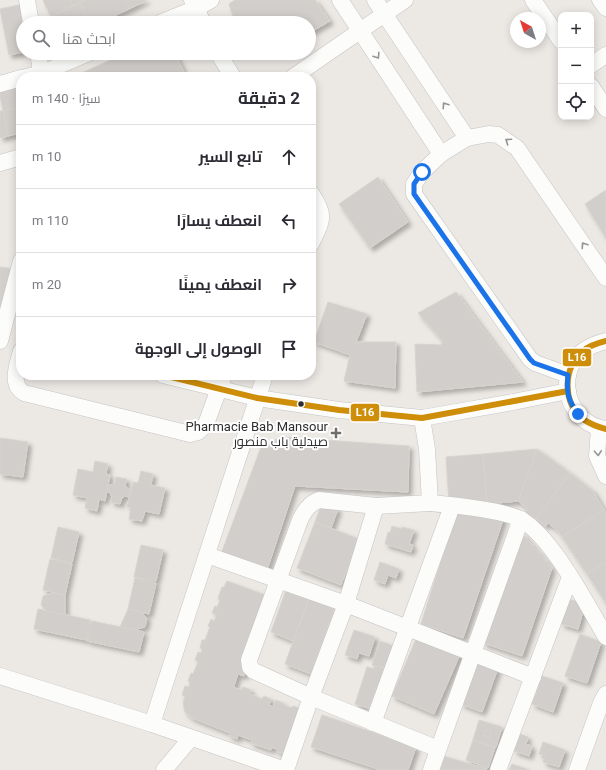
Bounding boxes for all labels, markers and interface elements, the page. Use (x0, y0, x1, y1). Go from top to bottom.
north arrow (510, 12, 546, 48)
map controls (558, 12, 594, 120)
button: + (558, 12, 594, 48)
search box (16, 16, 316, 60)
icon: search (30, 27, 52, 49)
text: ابحث هنا (62, 30, 116, 48)
button: − (558, 48, 594, 84)
one-way arrow (372, 52, 380, 59)
button: locate (558, 84, 594, 120)
text: 2 دقيقة (238, 88, 300, 108)
text: سيرًا · 140 m (32, 91, 100, 106)
one-way arrow (442, 102, 450, 109)
one-way arrow (505, 138, 512, 146)
icon: ahead (278, 146, 300, 168)
text: تابع السير (199, 148, 262, 166)
text: 10 m (32, 149, 61, 164)
route start (413, 163, 431, 181)
icon: left (278, 210, 300, 232)
text: انعطف يسارًا (176, 212, 262, 230)
text: 110 m (32, 213, 69, 228)
one-way arrow (582, 243, 589, 250)
icon: right (278, 274, 300, 296)
text: انعطف يمينًا (178, 276, 262, 294)
text: 20 m (32, 277, 61, 292)
icon: arrive (278, 338, 300, 360)
text: الوصول إلى الوجهة (135, 340, 262, 358)
line badge: L16 (562, 348, 592, 367)
text: L16 (568, 351, 586, 364)
unlabelled marker (296, 399, 306, 409)
line badge: L16 (350, 403, 380, 422)
route end (569, 405, 587, 423)
text: L16 (356, 406, 374, 419)
place label: Pharmacie Bab Mansour صيدلية باب منصور (186, 419, 329, 449)
marker: Pharmacie Bab Mansour صيدلية باب منصور (331, 428, 341, 438)
one-way arrow (594, 450, 603, 456)

